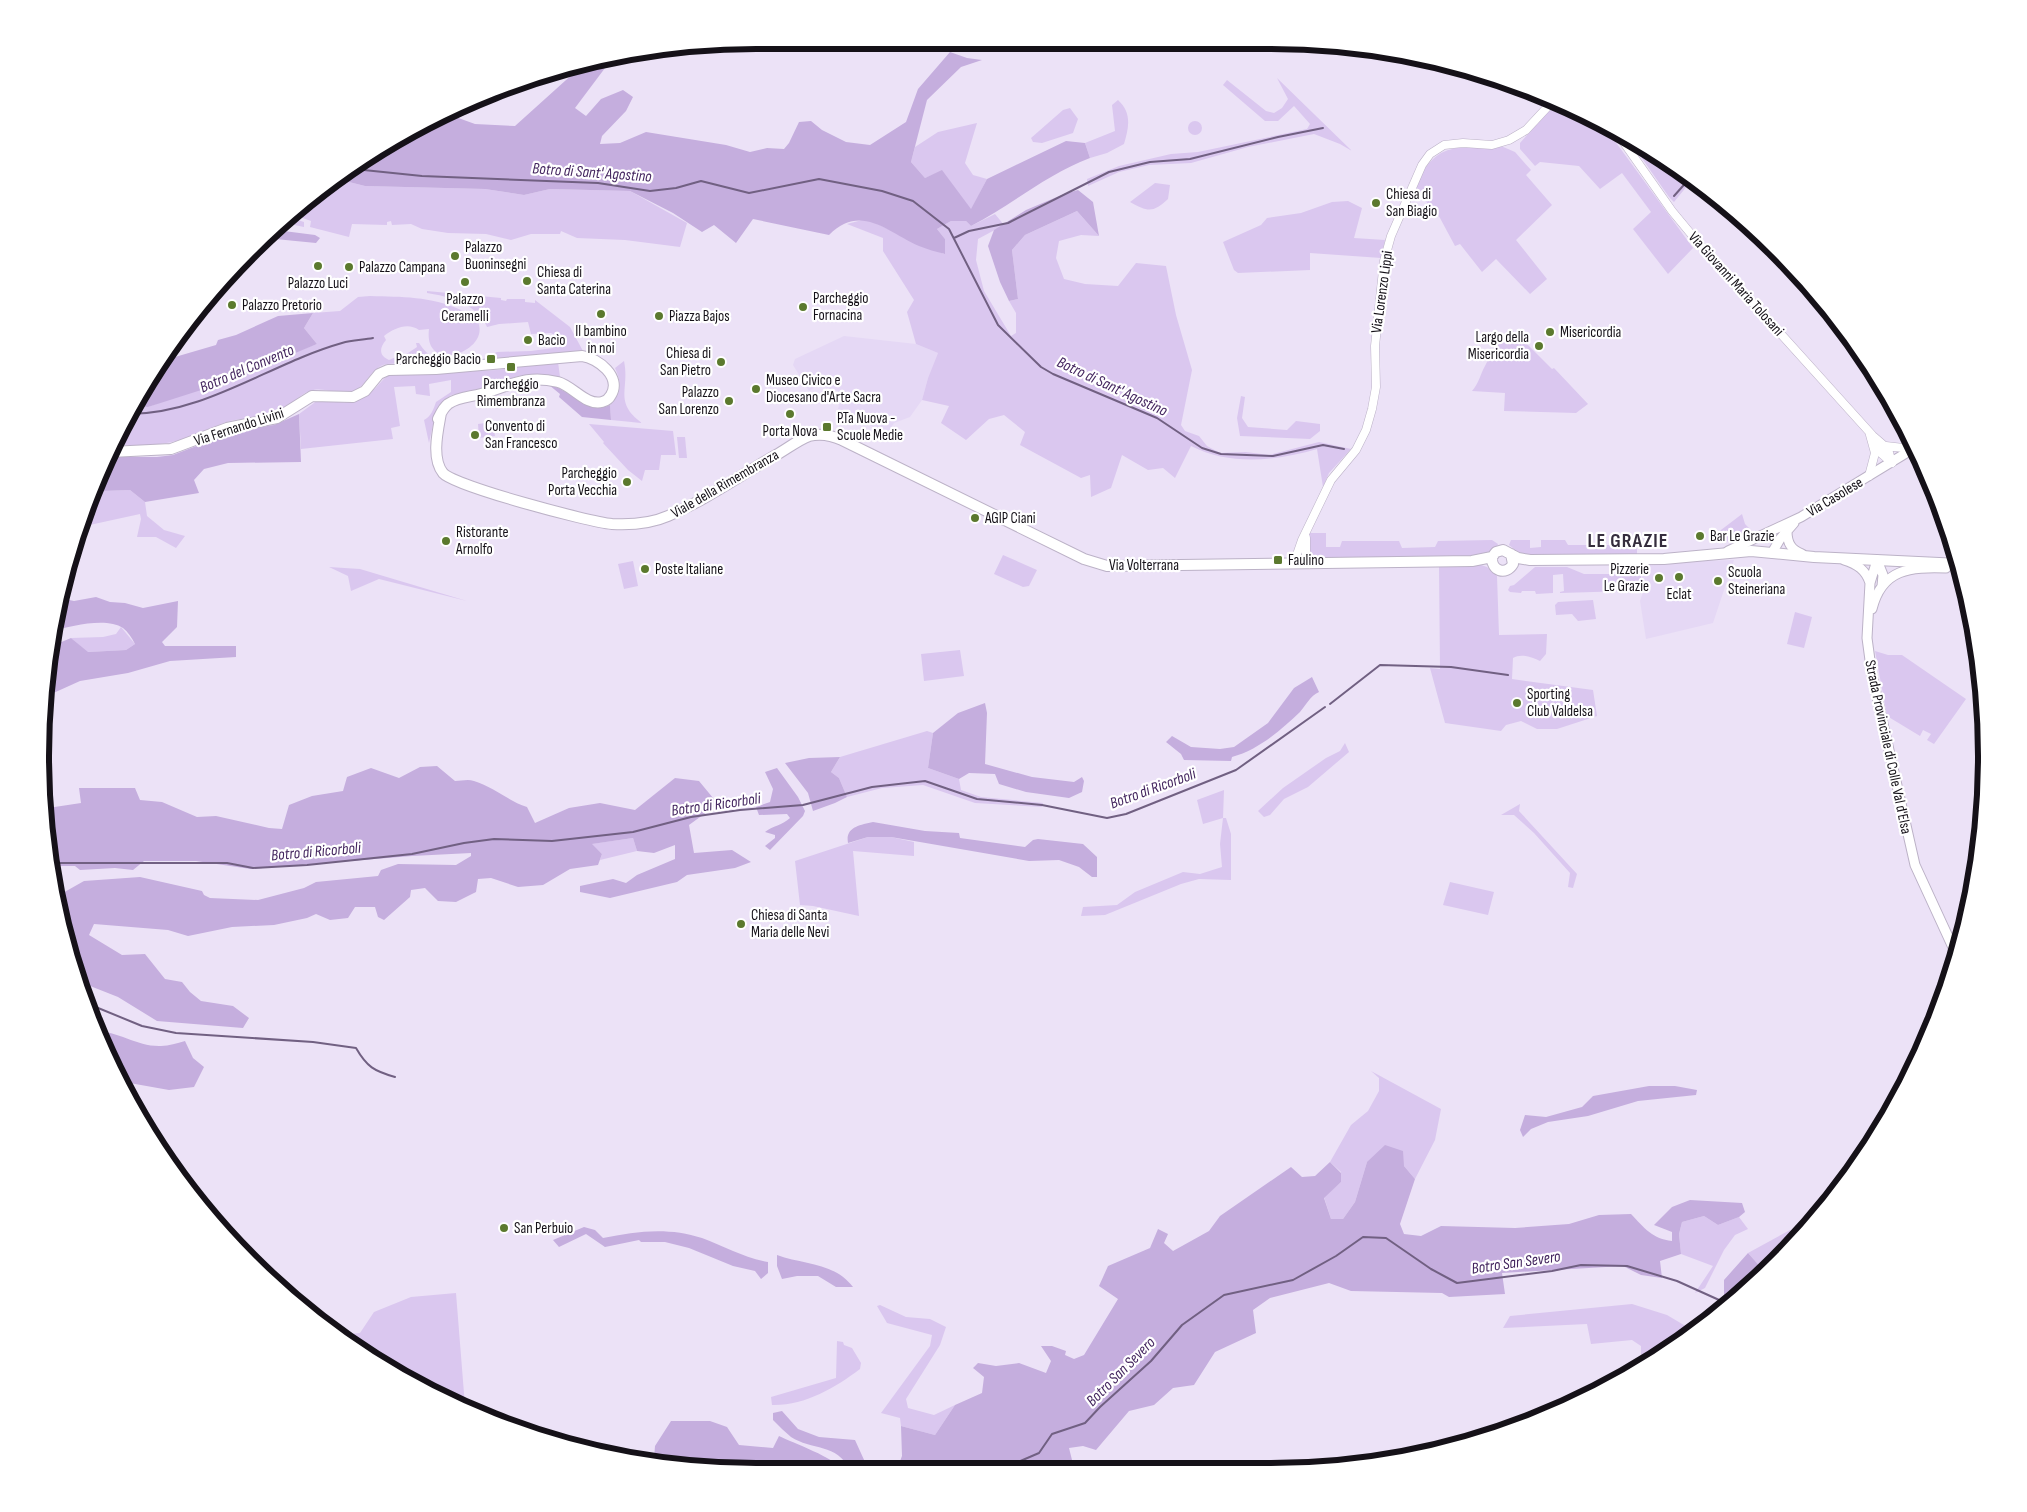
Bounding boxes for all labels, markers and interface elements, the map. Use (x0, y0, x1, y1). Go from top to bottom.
water label: Botro di Sant' Agostino (532, 159, 653, 187)
place label: Chiesa di San Biagio (1386, 185, 1437, 221)
marker: Chiesa di San Biagio (1370, 197, 1382, 209)
street label: Via Giovanni Maria Tolosani (1684, 228, 1788, 340)
place label: Palazzo Buoninsegni (465, 238, 527, 274)
street label: Via Lorenzo Lippi (1367, 249, 1397, 335)
marker: Palazzo Buoninsegni (449, 250, 461, 262)
place label: Palazzo Campana (359, 258, 445, 277)
marker: Palazzo Luci (312, 260, 324, 272)
marker: Palazzo Campana (343, 261, 355, 273)
place label: Chiesa di Santa Caterina (537, 263, 611, 299)
place label: Palazzo Luci (288, 274, 348, 293)
marker: Chiesa di Santa Caterina (521, 275, 533, 287)
marker: Palazzo Ceramelli (459, 276, 471, 288)
place label: Parcheggio Fornacina (813, 289, 868, 325)
place label: Palazzo Ceramelli (441, 290, 489, 326)
place label: Palazzo Pretorio (242, 296, 322, 315)
marker: Palazzo Pretorio (226, 299, 238, 311)
marker: Parcheggio Fornacina (797, 301, 809, 313)
place label: Piazza Bajos (669, 307, 730, 326)
marker: Il bambino in noi (595, 308, 607, 320)
marker: Piazza Bajos (653, 310, 665, 322)
place label: Il bambino in noi (575, 322, 627, 358)
place label: Misericordia (1560, 323, 1621, 342)
marker: Misericordia (1544, 326, 1556, 338)
place label: Largo della Misericordia (1468, 328, 1529, 364)
place label: Bacìo (538, 331, 566, 350)
marker: Bacìo (522, 334, 534, 346)
water label: Botro del Convento (197, 340, 297, 397)
marker: Largo della Misericordia (1533, 340, 1545, 352)
place label: Chiesa di San Pietro (660, 344, 711, 380)
place label: Parcheggio Bacìo (396, 350, 481, 369)
marker: Parcheggio Bacìo (485, 353, 497, 365)
water label: Botro di Sant' Agostino (1054, 353, 1171, 421)
marker: Chiesa di San Pietro (715, 356, 727, 368)
marker: Parcheggio Rimembranza (505, 361, 517, 373)
place label: Museo Civico e Diocesano d'Arte Sacra (766, 371, 881, 407)
place label: Parcheggio Rimembranza (477, 375, 546, 411)
place label: Palazzo San Lorenzo (658, 383, 719, 419)
marker: Museo Civico e Diocesano d'Arte Sacra (750, 383, 762, 395)
marker: Palazzo San Lorenzo (723, 395, 735, 407)
street label: Via Fernando Livini (192, 404, 286, 450)
marker: Porta Nova (784, 408, 796, 420)
place label: P.Ta Nuova - Scuole Medie (837, 409, 903, 445)
place label: Convento di San Francesco (485, 417, 557, 453)
marker: P.Ta Nuova - Scuole Medie (821, 421, 833, 433)
place label: Porta Nova (763, 422, 818, 441)
marker: Convento di San Francesco (469, 429, 481, 441)
street label: Viale della Rimembranza (668, 445, 782, 523)
place label: Parcheggio Porta Vecchia (548, 464, 617, 500)
street label: Via Casolese (1803, 473, 1867, 521)
marker: Parcheggio Porta Vecchia (621, 476, 633, 488)
place label: AGIP Ciani (984, 509, 1036, 528)
marker: AGIP Ciani (969, 512, 981, 524)
place label: Ristorante Arnolfo (455, 523, 509, 559)
place label: Bar Le Grazie (1710, 527, 1775, 546)
district label: LE GRAZIE (1588, 529, 1668, 553)
marker: Bar Le Grazie (1694, 530, 1706, 542)
marker: Ristorante Arnolfo (440, 535, 452, 547)
place label: Faulino (1288, 551, 1324, 570)
marker: Faulino (1272, 554, 1284, 566)
street label: Via Volterrana (1109, 556, 1179, 575)
place label: Poste Italiane (655, 560, 723, 579)
place label: Pizzerie Le Grazie (1604, 560, 1649, 596)
marker: Poste Italiane (639, 563, 651, 575)
place label: Scuola Steineriana (1728, 563, 1785, 599)
marker: Eclat (1673, 571, 1685, 583)
marker: Pizzerie Le Grazie (1653, 572, 1665, 584)
marker: Scuola Steineriana (1712, 575, 1724, 587)
place label: Eclat (1666, 585, 1692, 604)
street label: Strada Provinciale di Colle Val d'Elsa (1860, 658, 1916, 836)
place label: Sporting Club Valdelsa (1527, 685, 1593, 721)
marker: Sporting Club Valdelsa (1511, 697, 1523, 709)
water label: Botro di Ricorboli (1107, 764, 1200, 813)
water label: Botro di Ricorboli (670, 789, 763, 821)
water label: Botro di Ricorboli (270, 839, 363, 865)
place label: Chiesa di Santa Maria delle Nevi (751, 906, 830, 942)
marker: Chiesa di Santa Maria delle Nevi (735, 918, 747, 930)
place label: San Perbuio (514, 1219, 573, 1238)
marker: San Perbuio (498, 1222, 510, 1234)
water label: Botro San Severo (1470, 1247, 1562, 1279)
water label: Botro San Severo (1083, 1333, 1160, 1410)

